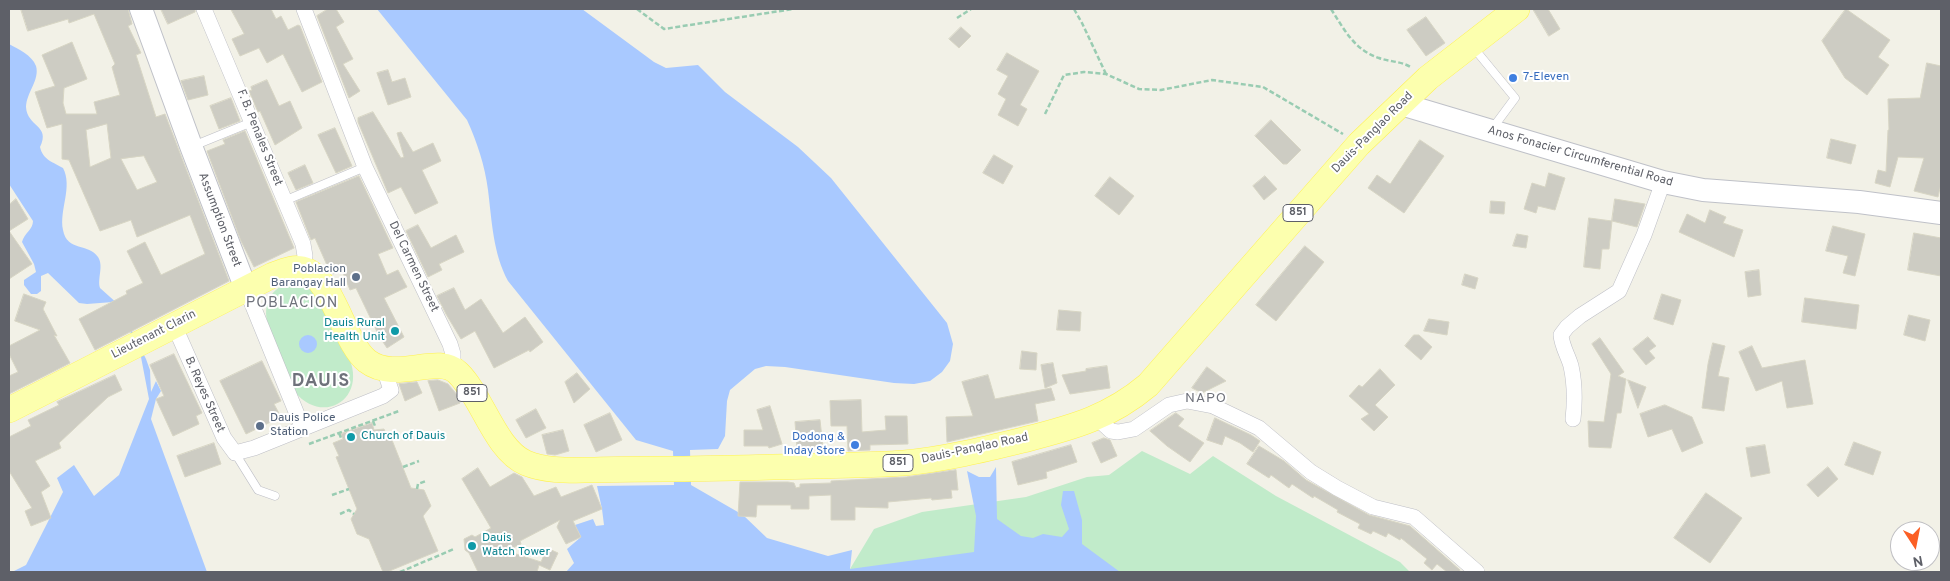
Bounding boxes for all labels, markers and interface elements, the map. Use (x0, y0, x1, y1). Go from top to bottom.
place label: 7-Eleven (1523, 71, 1569, 85)
marker: 7-Eleven (1507, 72, 1519, 84)
street label: F. B. Penales Street (233, 88, 285, 188)
street label: Dauis-Panglao Road (1329, 89, 1417, 177)
street label: Anos Fonacier Circumferential Road (1486, 124, 1674, 190)
street label: Assumption Street (194, 171, 244, 269)
road number: 851 (1283, 204, 1313, 222)
street label: Del Carmen Street (385, 219, 441, 315)
place label: Poblacion Barangay Hall (271, 263, 346, 291)
marker: Poblacion Barangay Hall (350, 271, 362, 283)
district label: POBLACION (245, 295, 339, 313)
street label: Lieutenant Clarin (109, 307, 199, 363)
place label: Dauis Rural Health Unit (324, 317, 385, 345)
marker: Dauis Rural Health Unit (389, 325, 401, 337)
street label: B. Reyes Street (181, 355, 227, 435)
district label: DAUIS (291, 371, 351, 393)
road number: 851 (457, 384, 487, 402)
district label: NAPO (1185, 391, 1227, 407)
place label: Dauis Police Station (270, 412, 336, 440)
marker: Dauis Police Station (254, 420, 266, 432)
place label: Church of Dauis (361, 430, 445, 444)
marker: Church of Dauis (345, 431, 357, 443)
place label: Dodong & Inday Store (784, 431, 845, 459)
street label: Dauis-Panglao Road (920, 431, 1030, 467)
marker: Dodong & Inday Store (849, 439, 861, 451)
road number: 851 (883, 454, 913, 472)
north arrow (1890, 521, 1940, 571)
place label: Dauis Watch Tower (482, 532, 550, 560)
marker: Dauis Watch Tower (466, 540, 478, 552)
text: N (1911, 551, 1924, 570)

